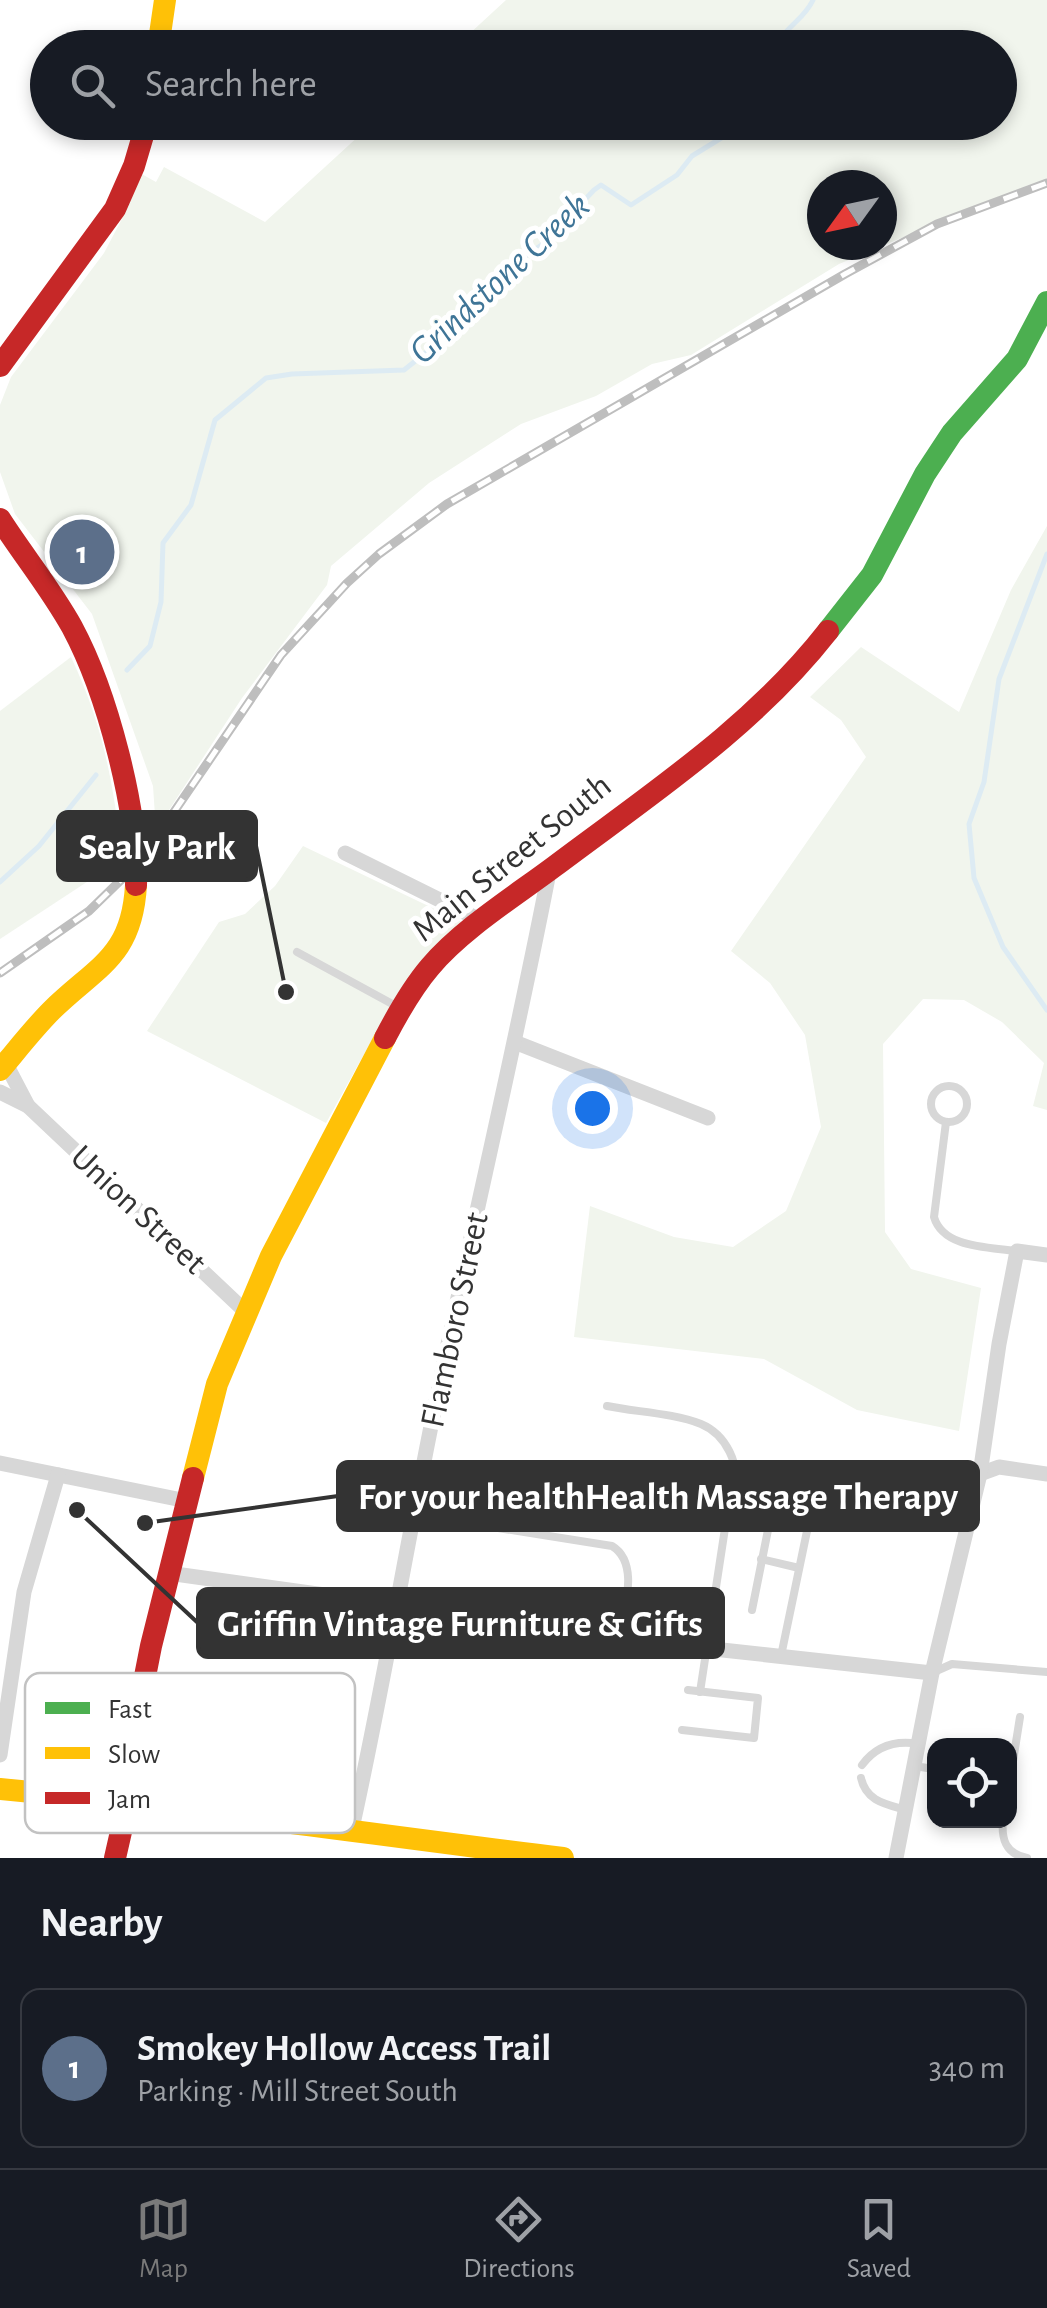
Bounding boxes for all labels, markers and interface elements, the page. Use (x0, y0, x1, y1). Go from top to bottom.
search box (30, 30, 1017, 140)
icon: search (65, 58, 120, 113)
text: Search here (145, 66, 317, 104)
north arrow (807, 170, 897, 260)
water label: Grindstone Creek (403, 186, 597, 372)
pin: 1 (49, 514, 114, 590)
street label: Main Street South (406, 768, 618, 948)
callout: Sealy Park (58, 812, 256, 880)
text: Sealy Park (78, 829, 236, 867)
your location (567, 1083, 618, 1134)
street label: Union Street (64, 1139, 212, 1281)
street label: Flamboro Street (415, 1209, 495, 1431)
callout: For your healthHealth Massage Therapy (338, 1462, 978, 1530)
text: For your healthHealth Massage Therapy (358, 1479, 958, 1517)
callout: Griffin Vintage Furniture & Gifts (198, 1589, 723, 1657)
text: Griffin Vintage Furniture & Gifts (217, 1606, 703, 1644)
legend (25, 1673, 355, 1833)
text: Fast (108, 1696, 152, 1724)
map controls (927, 1738, 1017, 1828)
button: locate (927, 1738, 1017, 1828)
text: Slow (108, 1741, 160, 1769)
text: Jam (108, 1786, 151, 1814)
text: Nearby (40, 1902, 163, 1944)
text: Smokey Hollow Access Trail (137, 2030, 551, 2068)
text: 1 (69, 2052, 80, 2084)
text: 340 m (929, 2052, 1005, 2084)
text: Parking · Mill Street South (137, 2075, 458, 2107)
tab: Map (136, 2192, 191, 2286)
tab: Directions (463, 2192, 575, 2286)
tab: Saved (847, 2192, 911, 2286)

